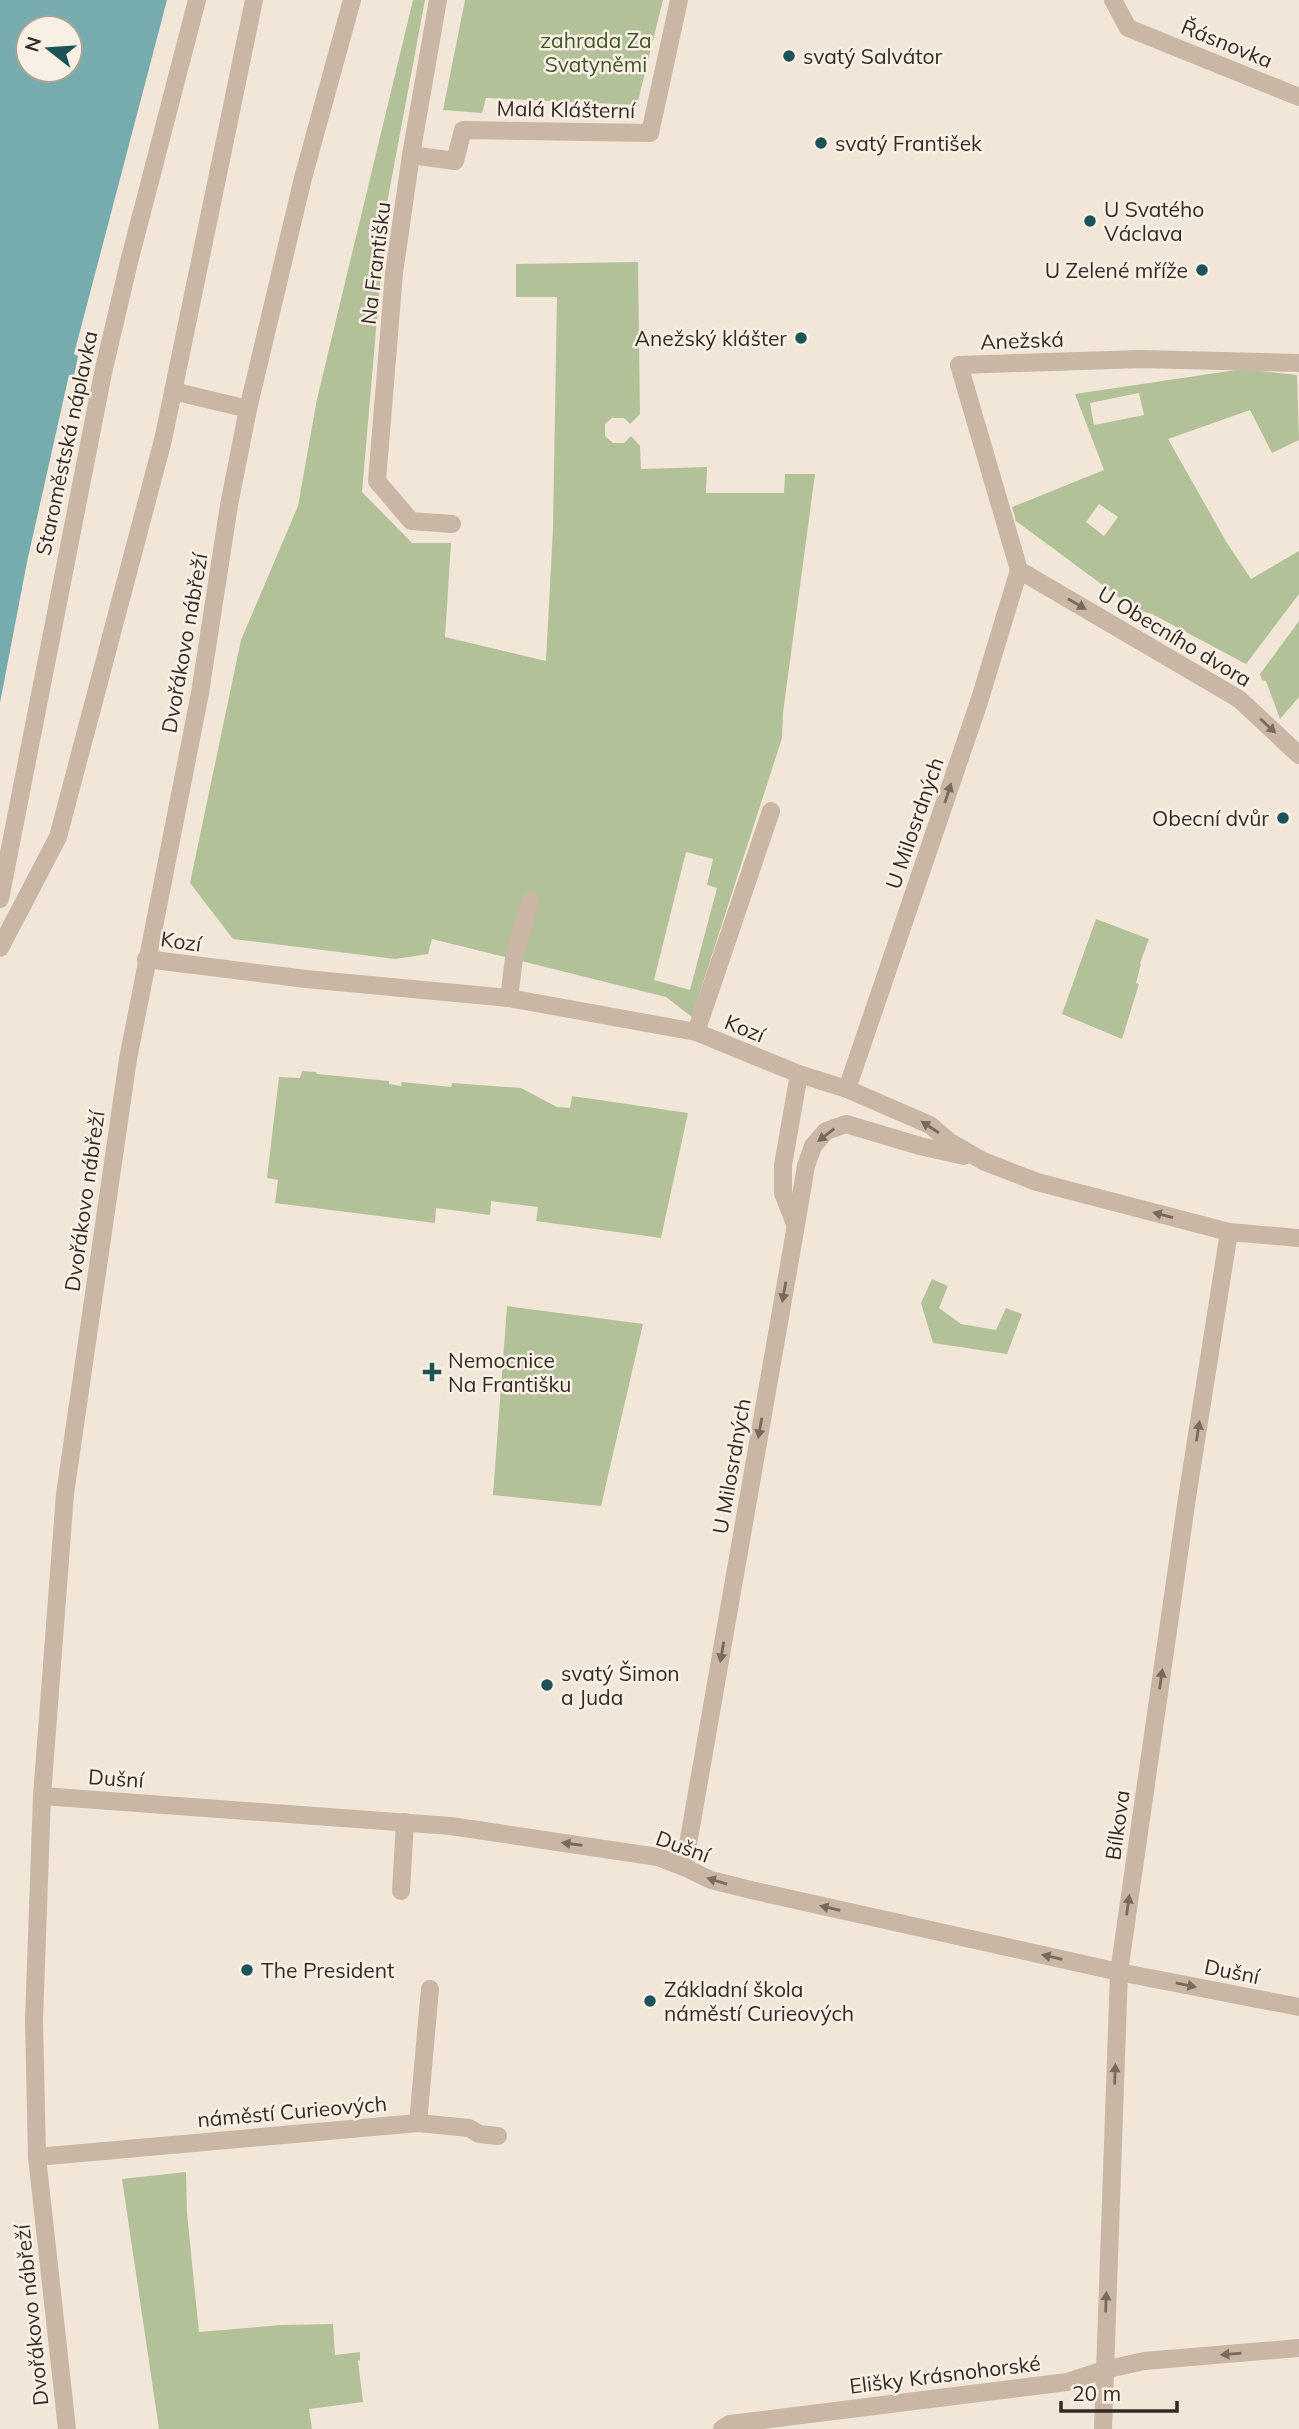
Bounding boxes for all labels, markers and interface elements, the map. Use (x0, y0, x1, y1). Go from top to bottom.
street label: Řásnovka (1178, 13, 1276, 73)
north arrow (14, 14, 84, 84)
park label: zahrada Za Svatyněmi (540, 27, 652, 77)
text: N (19, 34, 46, 54)
place label: svatý Salvátor (803, 43, 943, 69)
marker: svatý Salvátor (781, 48, 797, 64)
street label: Malá Klášterní (497, 95, 636, 123)
place label: svatý František (835, 130, 982, 156)
marker: svatý František (813, 135, 829, 151)
place label: U Svatého Václava (1104, 196, 1204, 246)
street label: Na Františku (355, 200, 395, 326)
marker: U Svatého Václava (1082, 213, 1098, 229)
place label: U Zelené mříže (1045, 257, 1188, 283)
marker: U Zelené mříže (1194, 262, 1210, 278)
place label: Anežský klášter (635, 325, 787, 351)
street label: Anežská (980, 326, 1064, 354)
street label: Staroměstská náplavka (30, 328, 102, 558)
marker: Anežský klášter (793, 330, 809, 346)
street label: Dvořákovo nábřeží (155, 550, 213, 735)
street label: U Obecního dvora (1094, 580, 1256, 692)
one-way arrow (1068, 598, 1087, 610)
one-way arrow (1259, 718, 1276, 734)
street label: U Milosrdných (879, 754, 949, 892)
one-way arrow (944, 783, 954, 804)
place label: Obecní dvůr (1152, 805, 1269, 831)
marker: Obecní dvůr (1275, 810, 1291, 826)
street label: Kozí (159, 925, 204, 957)
street label: Kozí (721, 1008, 770, 1048)
street label: Dvořákovo nábřeží (58, 1108, 110, 1293)
one-way arrow (920, 1120, 940, 1133)
one-way arrow (816, 1128, 835, 1142)
one-way arrow (1152, 1209, 1174, 1220)
one-way arrow (778, 1281, 789, 1303)
place label: Nemocnice Na Františku (448, 1347, 571, 1397)
marker: Nemocnice Na Františku (422, 1362, 442, 1382)
street label: U Milosrdných (706, 1396, 756, 1536)
one-way arrow (755, 1417, 766, 1439)
one-way arrow (1193, 1420, 1204, 1442)
one-way arrow (716, 1641, 727, 1663)
place label: svatý Šimon a Juda (561, 1660, 680, 1710)
one-way arrow (1156, 1668, 1167, 1690)
marker: svatý Šimon a Juda (539, 1677, 555, 1693)
street label: Dušní (87, 1763, 146, 1793)
street label: Bílkova (1099, 1788, 1135, 1862)
street label: Dušní (652, 1824, 714, 1868)
one-way arrow (561, 1838, 583, 1849)
one-way arrow (706, 1875, 727, 1885)
one-way arrow (1123, 1893, 1134, 1915)
one-way arrow (819, 1902, 841, 1913)
one-way arrow (1041, 1952, 1063, 1963)
street label: Dušní (1202, 1953, 1263, 1989)
place label: The President (261, 1957, 394, 1983)
marker: The President (239, 1962, 255, 1978)
place label: Základní škola náměstí Curieových (664, 1976, 854, 2026)
one-way arrow (1175, 1980, 1197, 1991)
marker: Základní škola náměstí Curieových (642, 1993, 658, 2009)
one-way arrow (1109, 2063, 1120, 2085)
street label: náměstí Curieových (196, 2090, 388, 2132)
street label: Dvořákovo nábřeží (8, 2222, 53, 2407)
one-way arrow (1101, 2291, 1112, 2313)
street label: Elišky Krásnohorské (848, 2349, 1042, 2399)
one-way arrow (1220, 2349, 1242, 2360)
scale bar (1061, 2370, 1176, 2414)
text: 20 m (1072, 2380, 1121, 2406)

